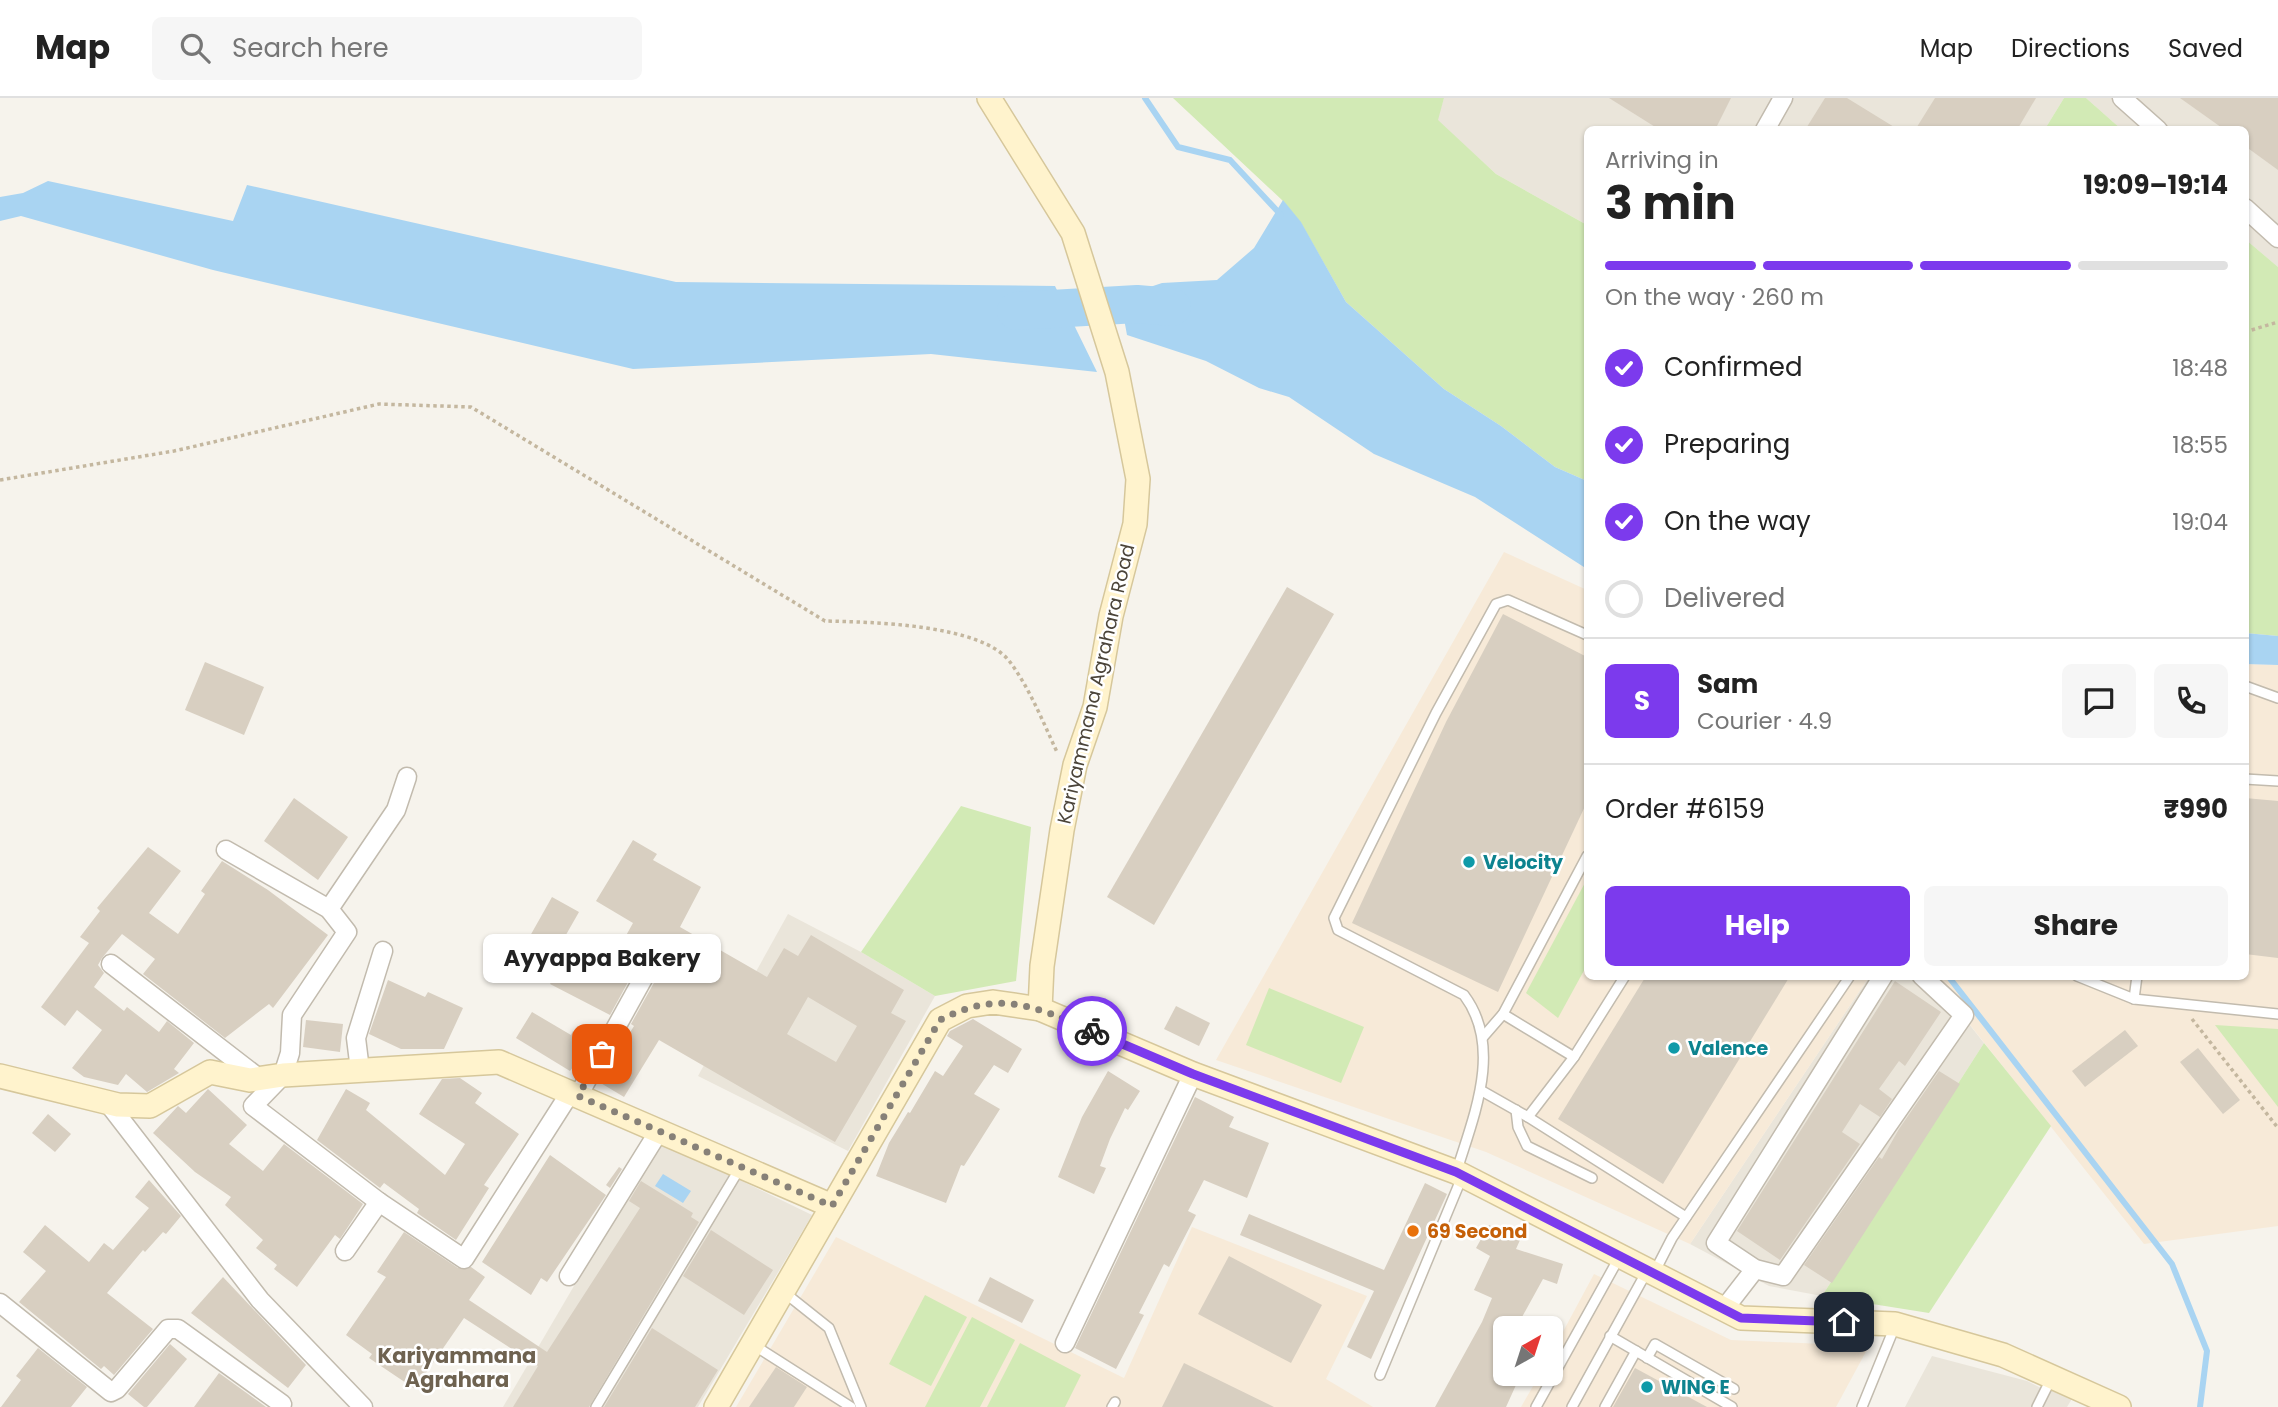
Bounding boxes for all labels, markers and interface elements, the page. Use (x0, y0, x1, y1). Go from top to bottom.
search box (152, 17, 642, 80)
text: Map (35, 24, 110, 71)
icon: search (176, 29, 214, 67)
text: Search here (232, 30, 389, 66)
text: Map (1920, 32, 1973, 65)
text: Directions (2011, 32, 2130, 65)
text: Saved (2168, 32, 2243, 65)
text: Arriving in (1605, 144, 1719, 176)
text: 19:09–19:14 (2083, 167, 2228, 203)
text: 3 min (1605, 171, 1736, 235)
text: On the way · 260 m (1605, 281, 1824, 313)
icon: check (1605, 349, 1643, 387)
text: Confirmed (1664, 349, 1802, 385)
text: 18:48 (2172, 352, 2228, 384)
icon: check (1605, 426, 1643, 464)
text: Preparing (1664, 426, 1790, 462)
text: 18:55 (2172, 429, 2228, 461)
icon: check (1605, 503, 1643, 541)
text: On the way (1664, 503, 1811, 539)
text: 19:04 (2172, 506, 2228, 538)
street label: Kariyammana Agrahara Road (1051, 541, 1141, 827)
text: Delivered (1664, 580, 1785, 616)
button: chat (2062, 664, 2136, 738)
button: phone (2154, 664, 2228, 738)
text: Sam (1697, 666, 1758, 702)
text: S (1634, 683, 1650, 719)
text: Courier · 4.9 (1697, 705, 1832, 737)
text: Order #6159 (1605, 791, 1765, 827)
text: ₹990 (2164, 791, 2228, 827)
place label: Velocity (1483, 849, 1564, 876)
marker: Velocity (1461, 854, 1477, 870)
button: Help (1605, 886, 1910, 966)
button: Share (1924, 886, 2228, 966)
callout: Ayyappa Bakery (483, 935, 721, 984)
text: Ayyappa Bakery (504, 942, 700, 974)
courier (1057, 996, 1127, 1066)
icon: bike (1073, 1012, 1111, 1050)
pin (572, 1024, 632, 1084)
icon: bag (583, 1035, 621, 1073)
place label: Valence (1688, 1035, 1768, 1062)
marker: Valence (1666, 1040, 1682, 1056)
place label: 69 Second (1427, 1218, 1528, 1245)
marker: 69 Second (1405, 1223, 1421, 1239)
pin (1814, 1292, 1874, 1352)
icon: home (1825, 1303, 1863, 1341)
north arrow (1493, 1316, 1563, 1386)
map controls (1493, 1316, 1563, 1386)
district label: Kariyammana Agrahara (378, 1341, 536, 1394)
place label: WING E (1661, 1374, 1730, 1401)
marker: WING E (1639, 1379, 1655, 1395)

